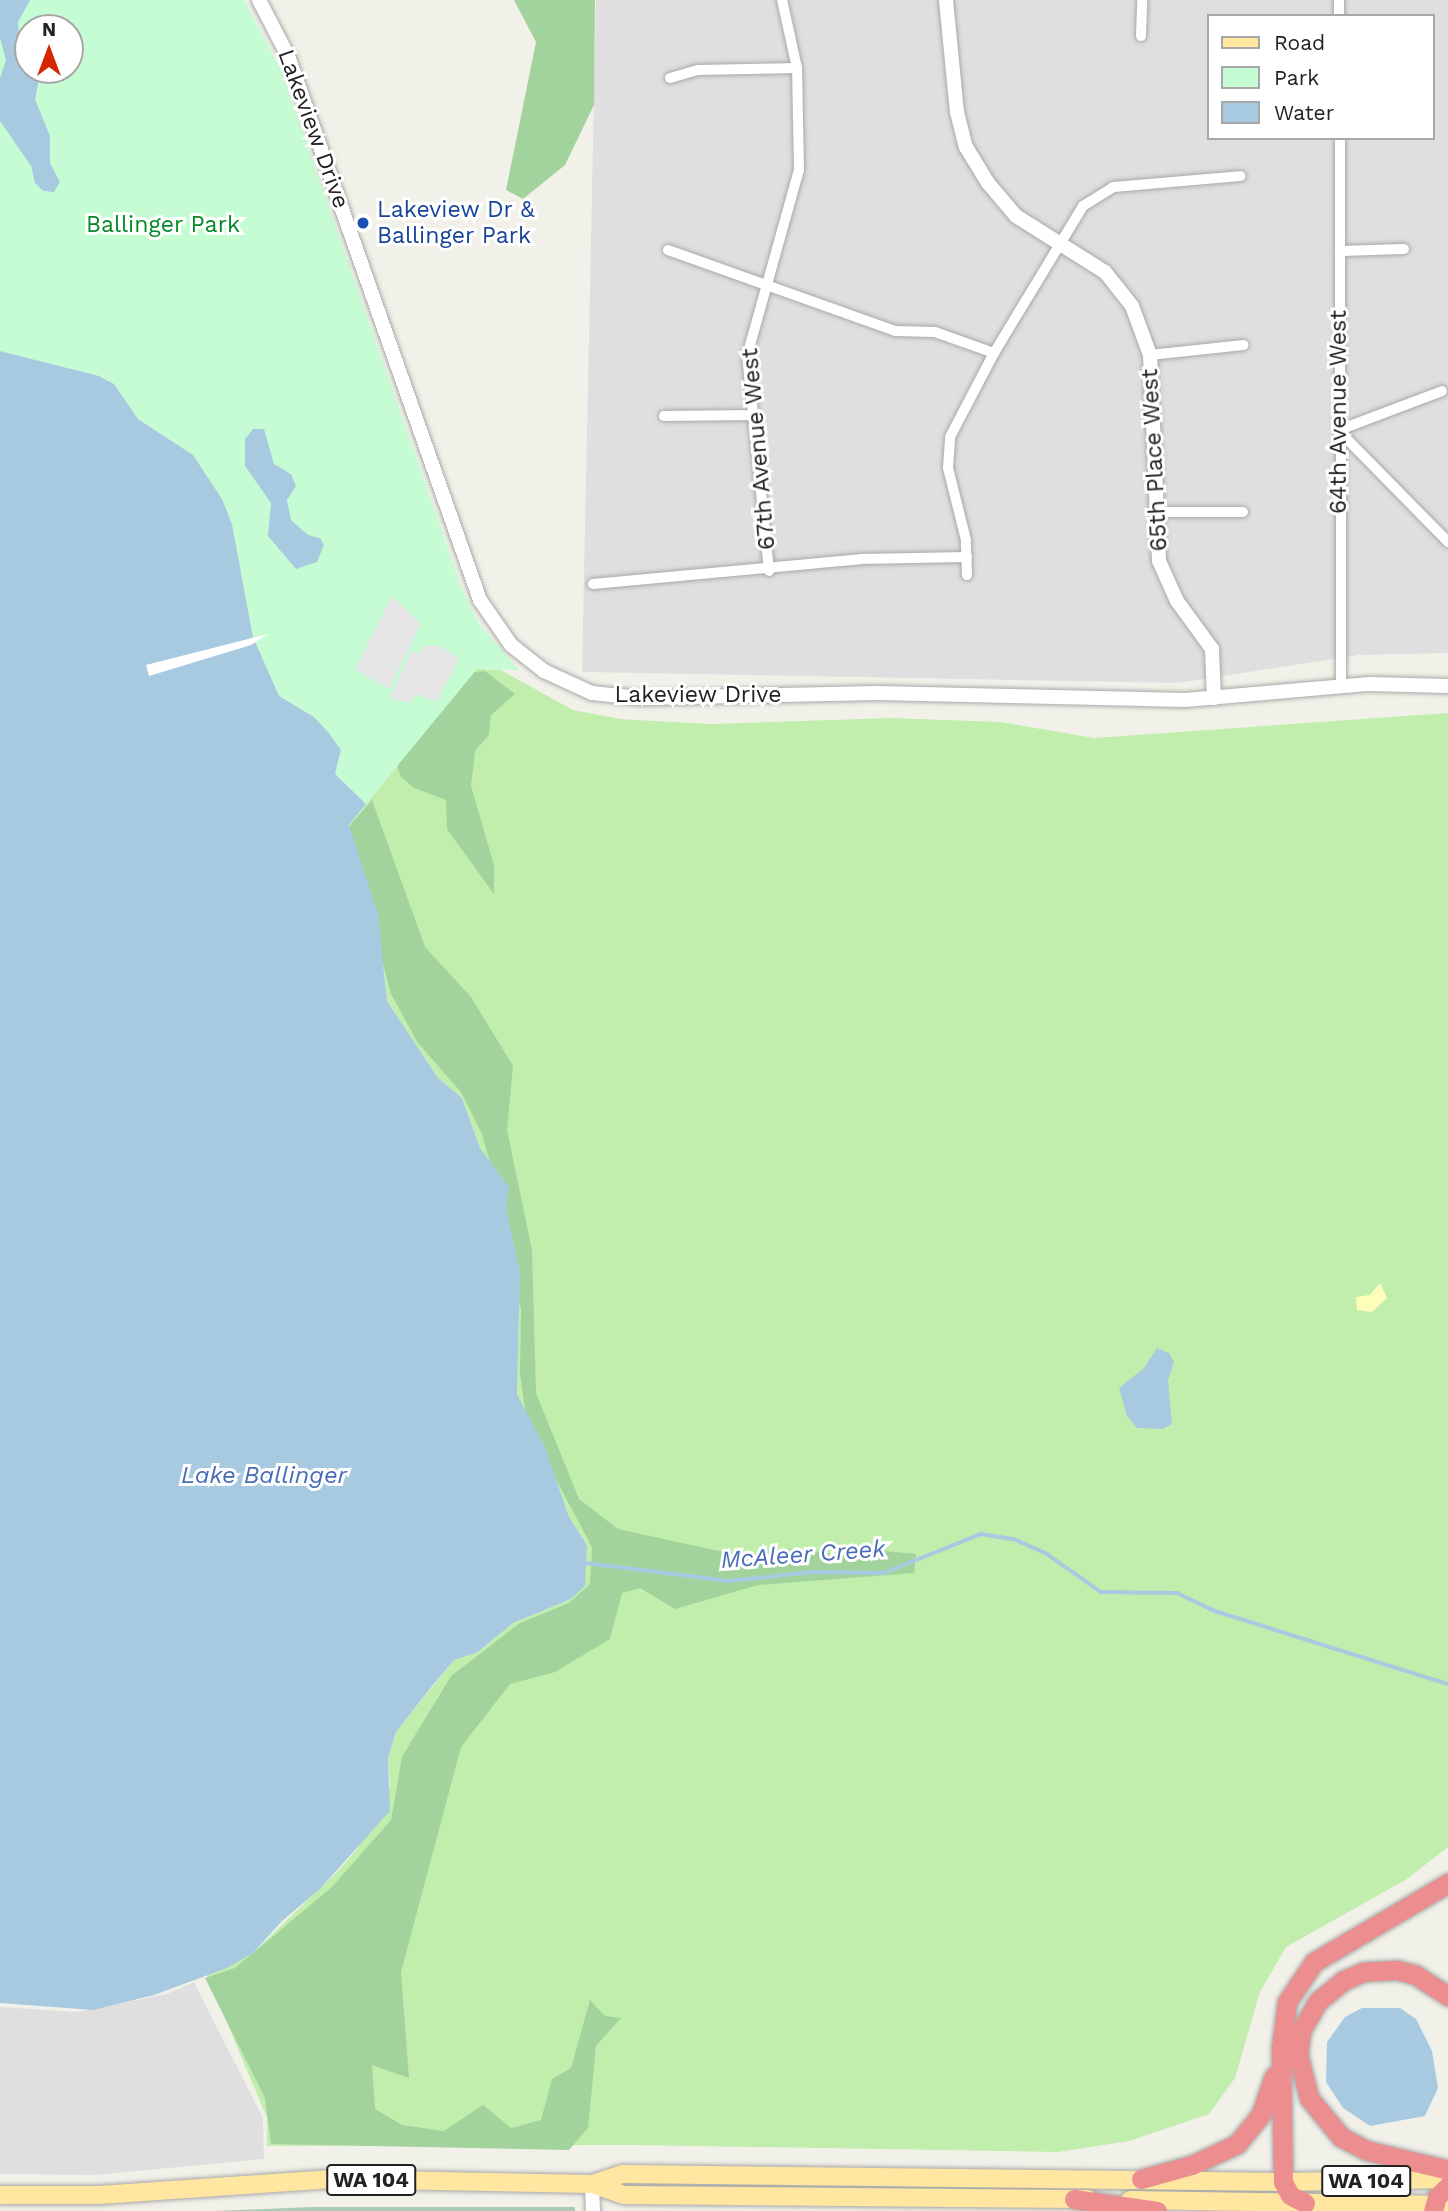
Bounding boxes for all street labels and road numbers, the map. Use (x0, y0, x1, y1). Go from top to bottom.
street label: Lakeview Drive (271, 45, 355, 213)
street label: 64th Avenue West (1325, 309, 1353, 515)
street label: 67th Avenue West (736, 346, 782, 552)
street label: 65th Place West (1136, 368, 1174, 552)
street label: Lakeview Drive (614, 681, 782, 709)
road number: WA 104 (326, 2162, 416, 2198)
road number: WA 104 (1320, 2164, 1412, 2198)

